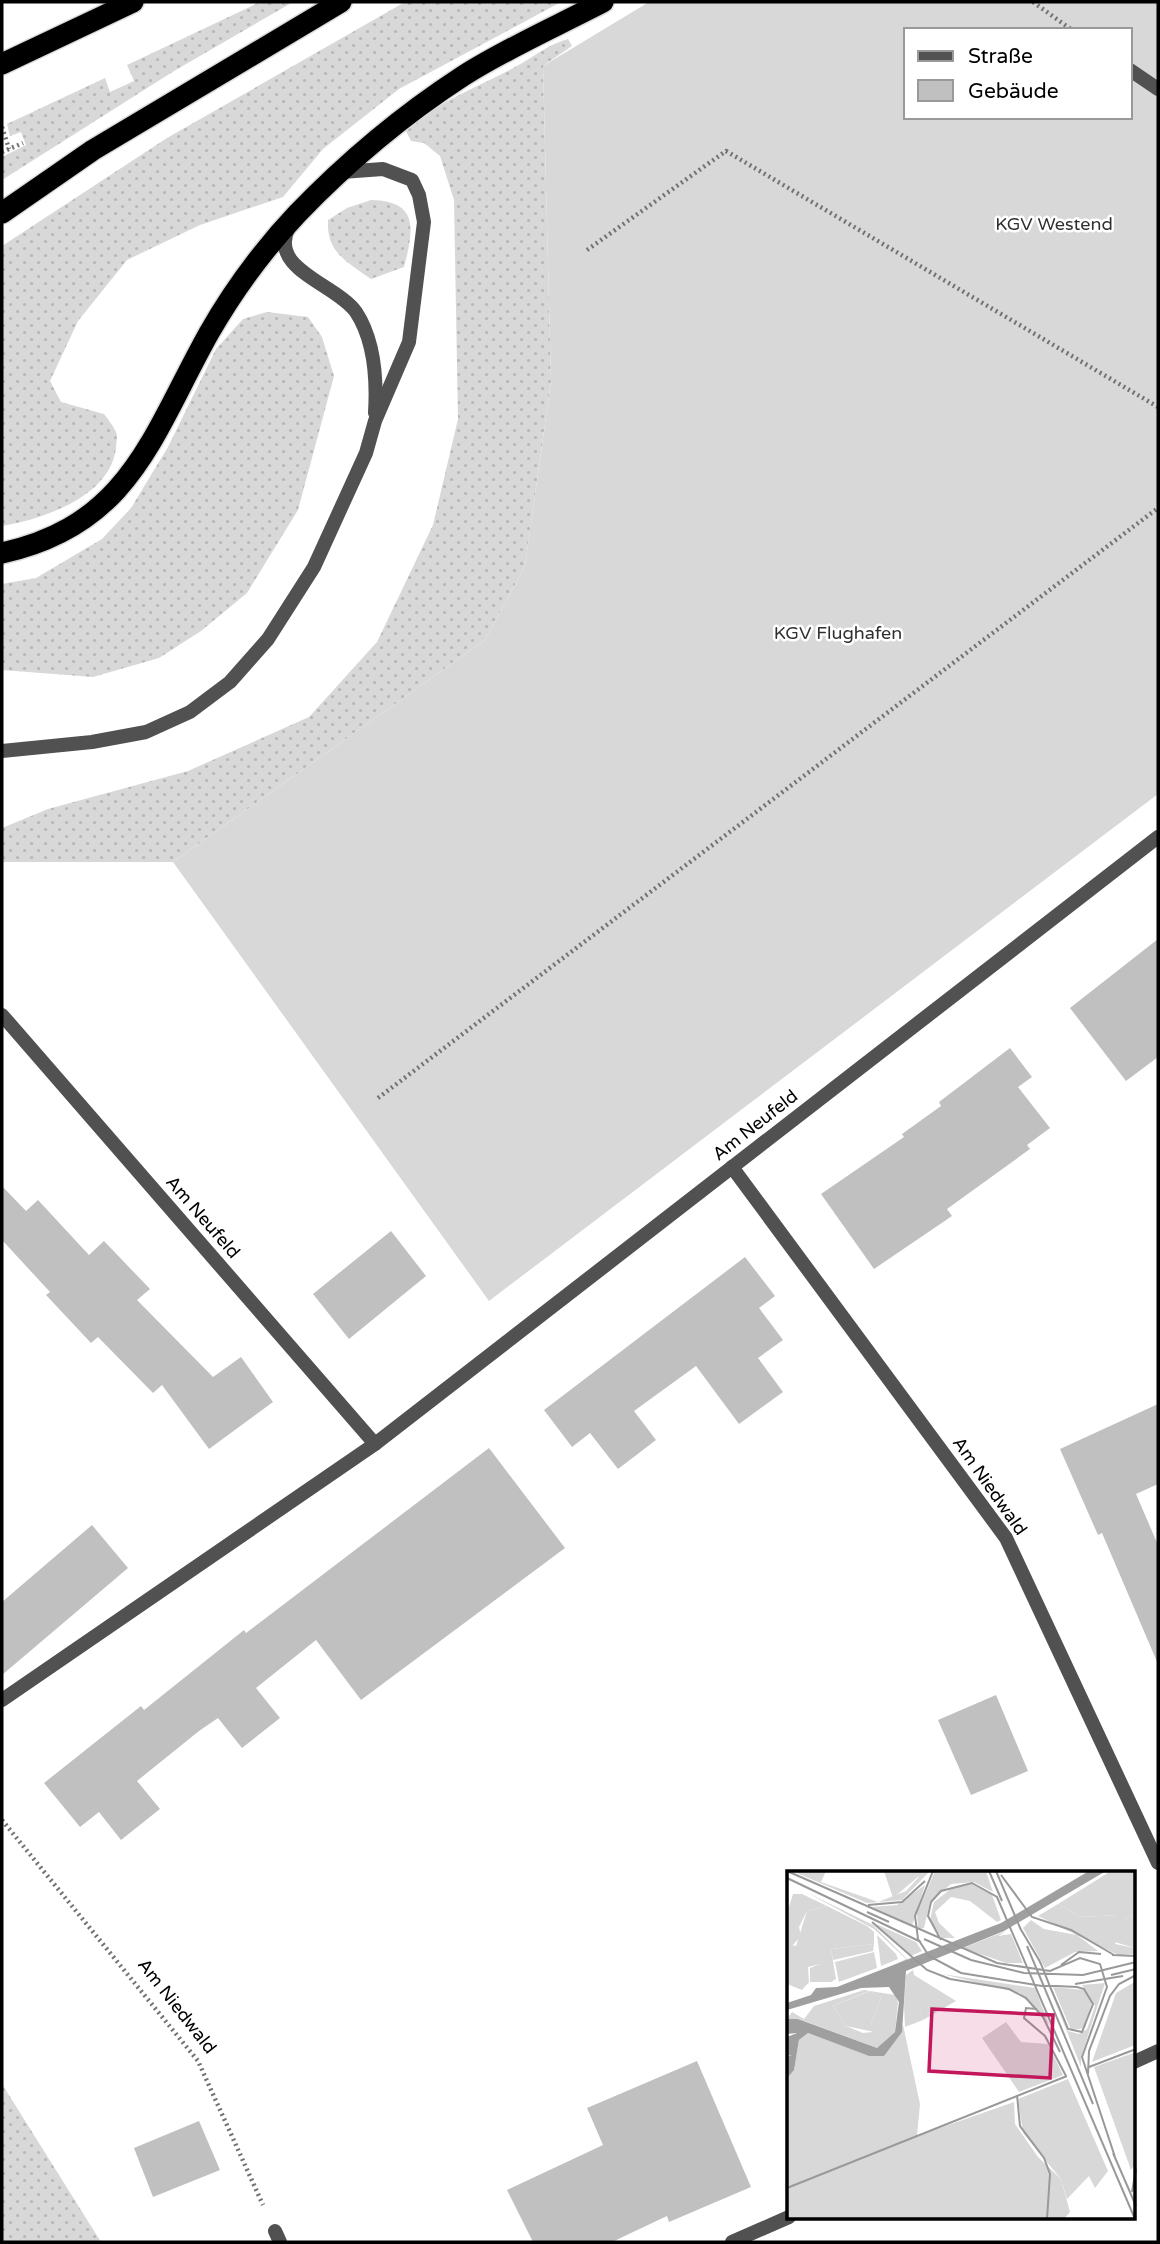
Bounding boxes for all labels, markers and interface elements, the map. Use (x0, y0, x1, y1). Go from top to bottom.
legend (904, 28, 1132, 119)
text: Straße (968, 44, 1033, 69)
text: Gebäude (968, 79, 1059, 104)
park label: KGV Westend (995, 213, 1113, 235)
park label: KGV Flughafen (774, 622, 902, 644)
street label: Am Neufeld (708, 1085, 802, 1165)
street label: Am Neufeld (161, 1171, 245, 1263)
street label: Am Niedwald (948, 1433, 1032, 1539)
inset map (787, 1871, 1136, 2220)
street label: Am Niedwald (133, 1954, 221, 2058)

